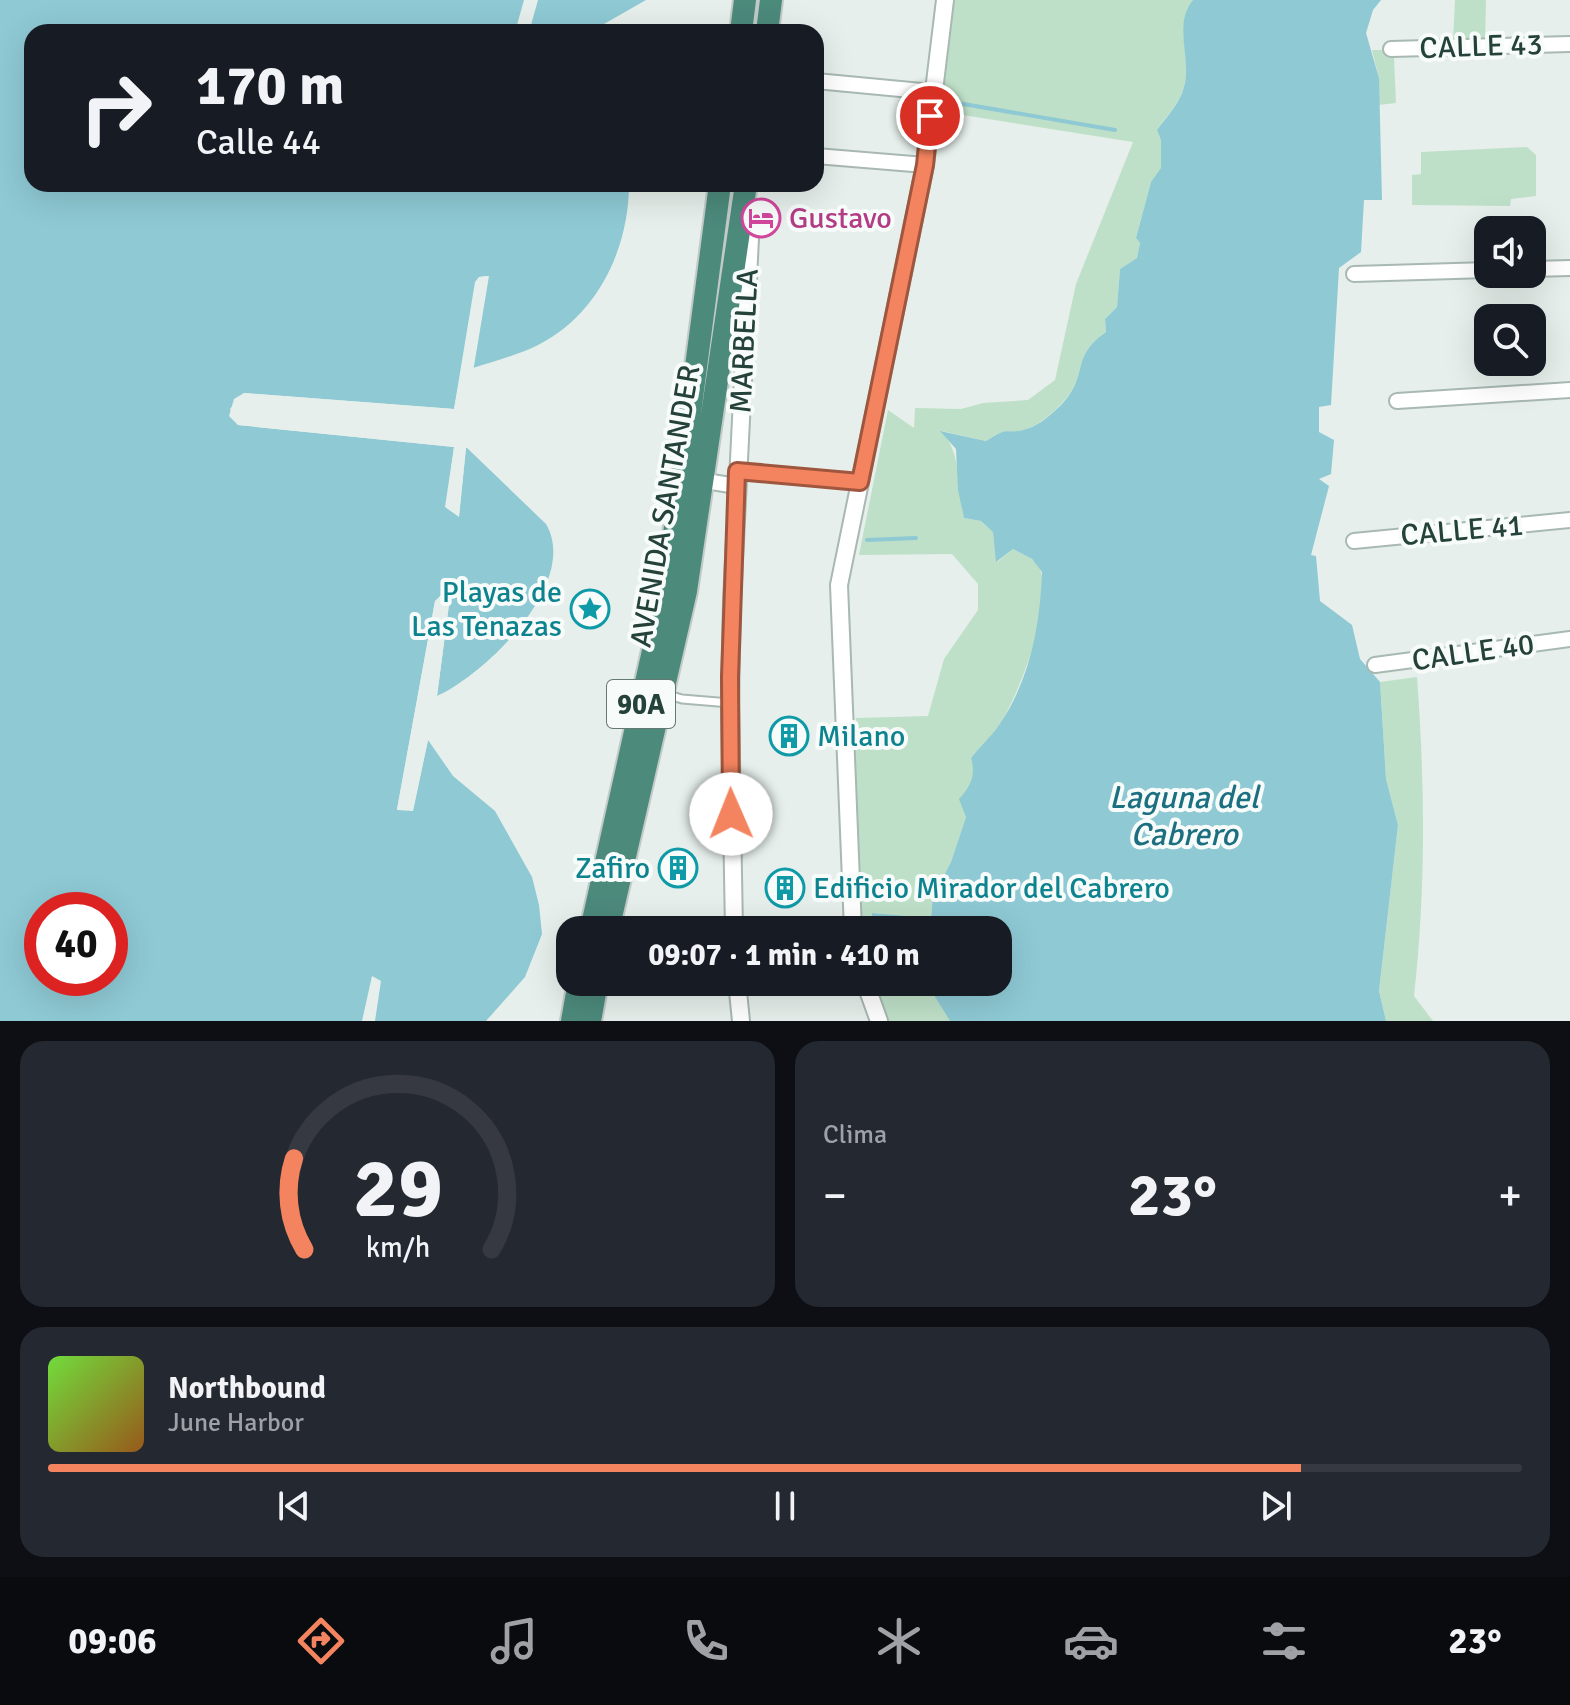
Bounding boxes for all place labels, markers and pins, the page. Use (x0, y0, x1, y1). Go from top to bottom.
pin (896, 82, 964, 150)
hotel icon: Gustavo (740, 197, 782, 239)
place label: Gustavo (789, 200, 892, 237)
place label: Playas de Las Tenazas (411, 574, 562, 645)
place icon: Playas de Las Tenazas (569, 588, 611, 630)
building icon: Milano (768, 715, 810, 757)
place label: Milano (817, 718, 905, 755)
building icon: Zafiro (657, 847, 699, 889)
place label: Zafiro (575, 850, 650, 887)
building icon: Edificio Mirador del Cabrero (764, 867, 806, 909)
place label: Edificio Mirador del Cabrero (813, 870, 1170, 907)

